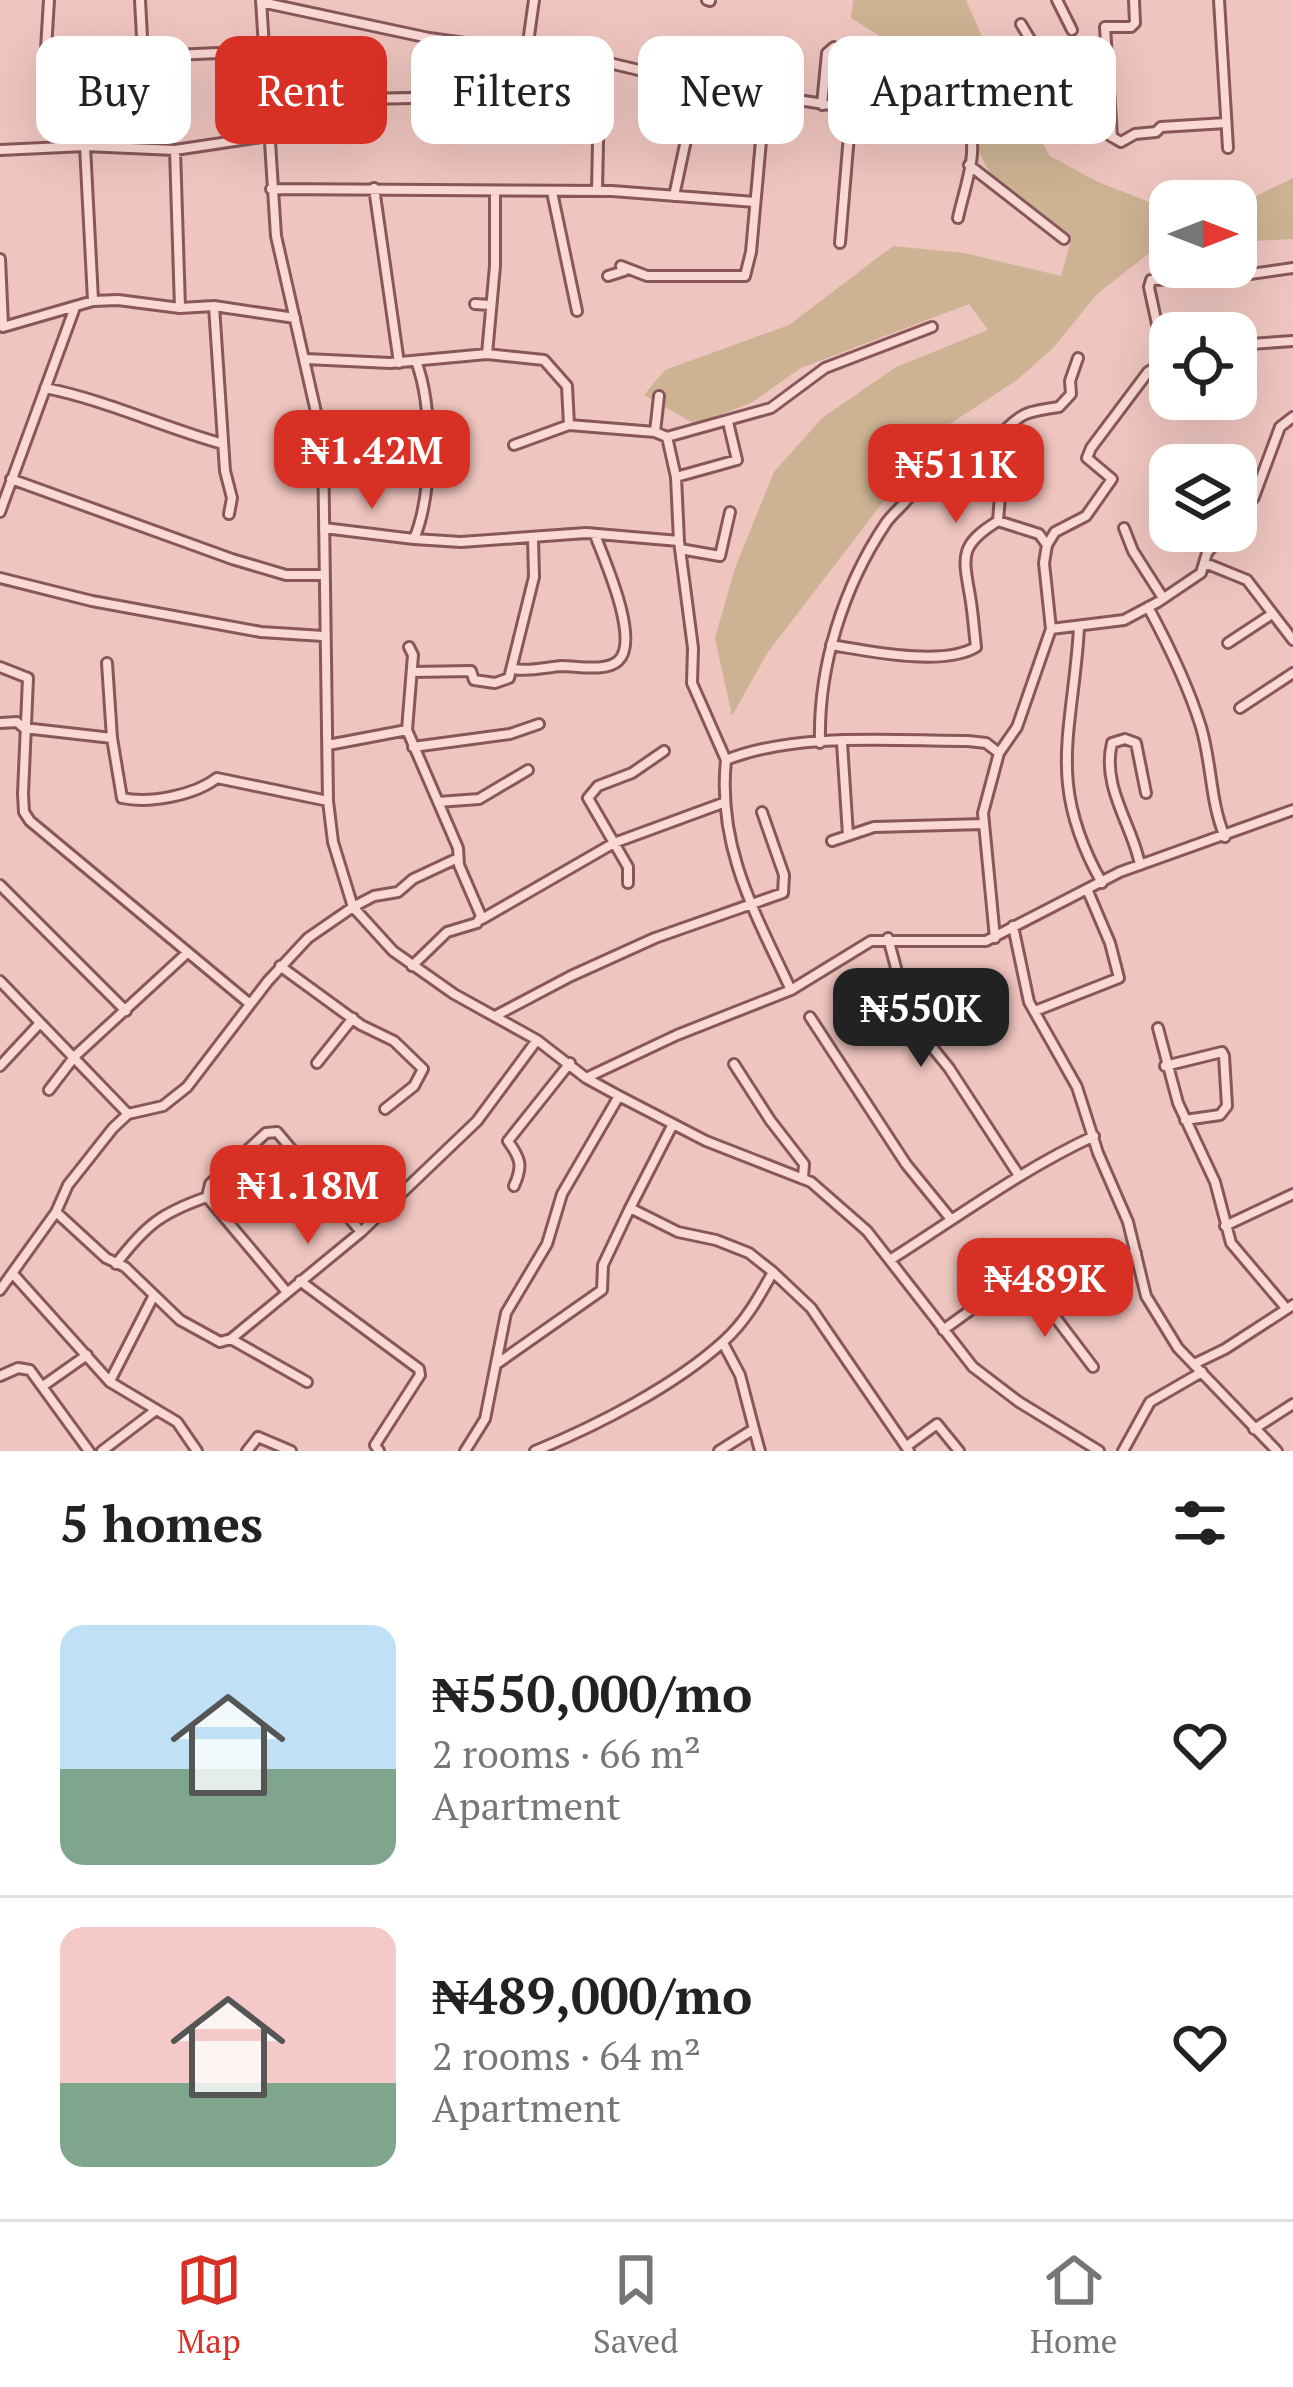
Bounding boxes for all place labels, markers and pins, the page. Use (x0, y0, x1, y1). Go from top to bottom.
pin: ₦1.42M (274, 410, 470, 512)
pin: ₦511K (872, 424, 1040, 526)
pin: ₦550K (837, 968, 1005, 1070)
pin: ₦1.18M (210, 1145, 406, 1247)
pin: ₦489K (961, 1238, 1129, 1340)

